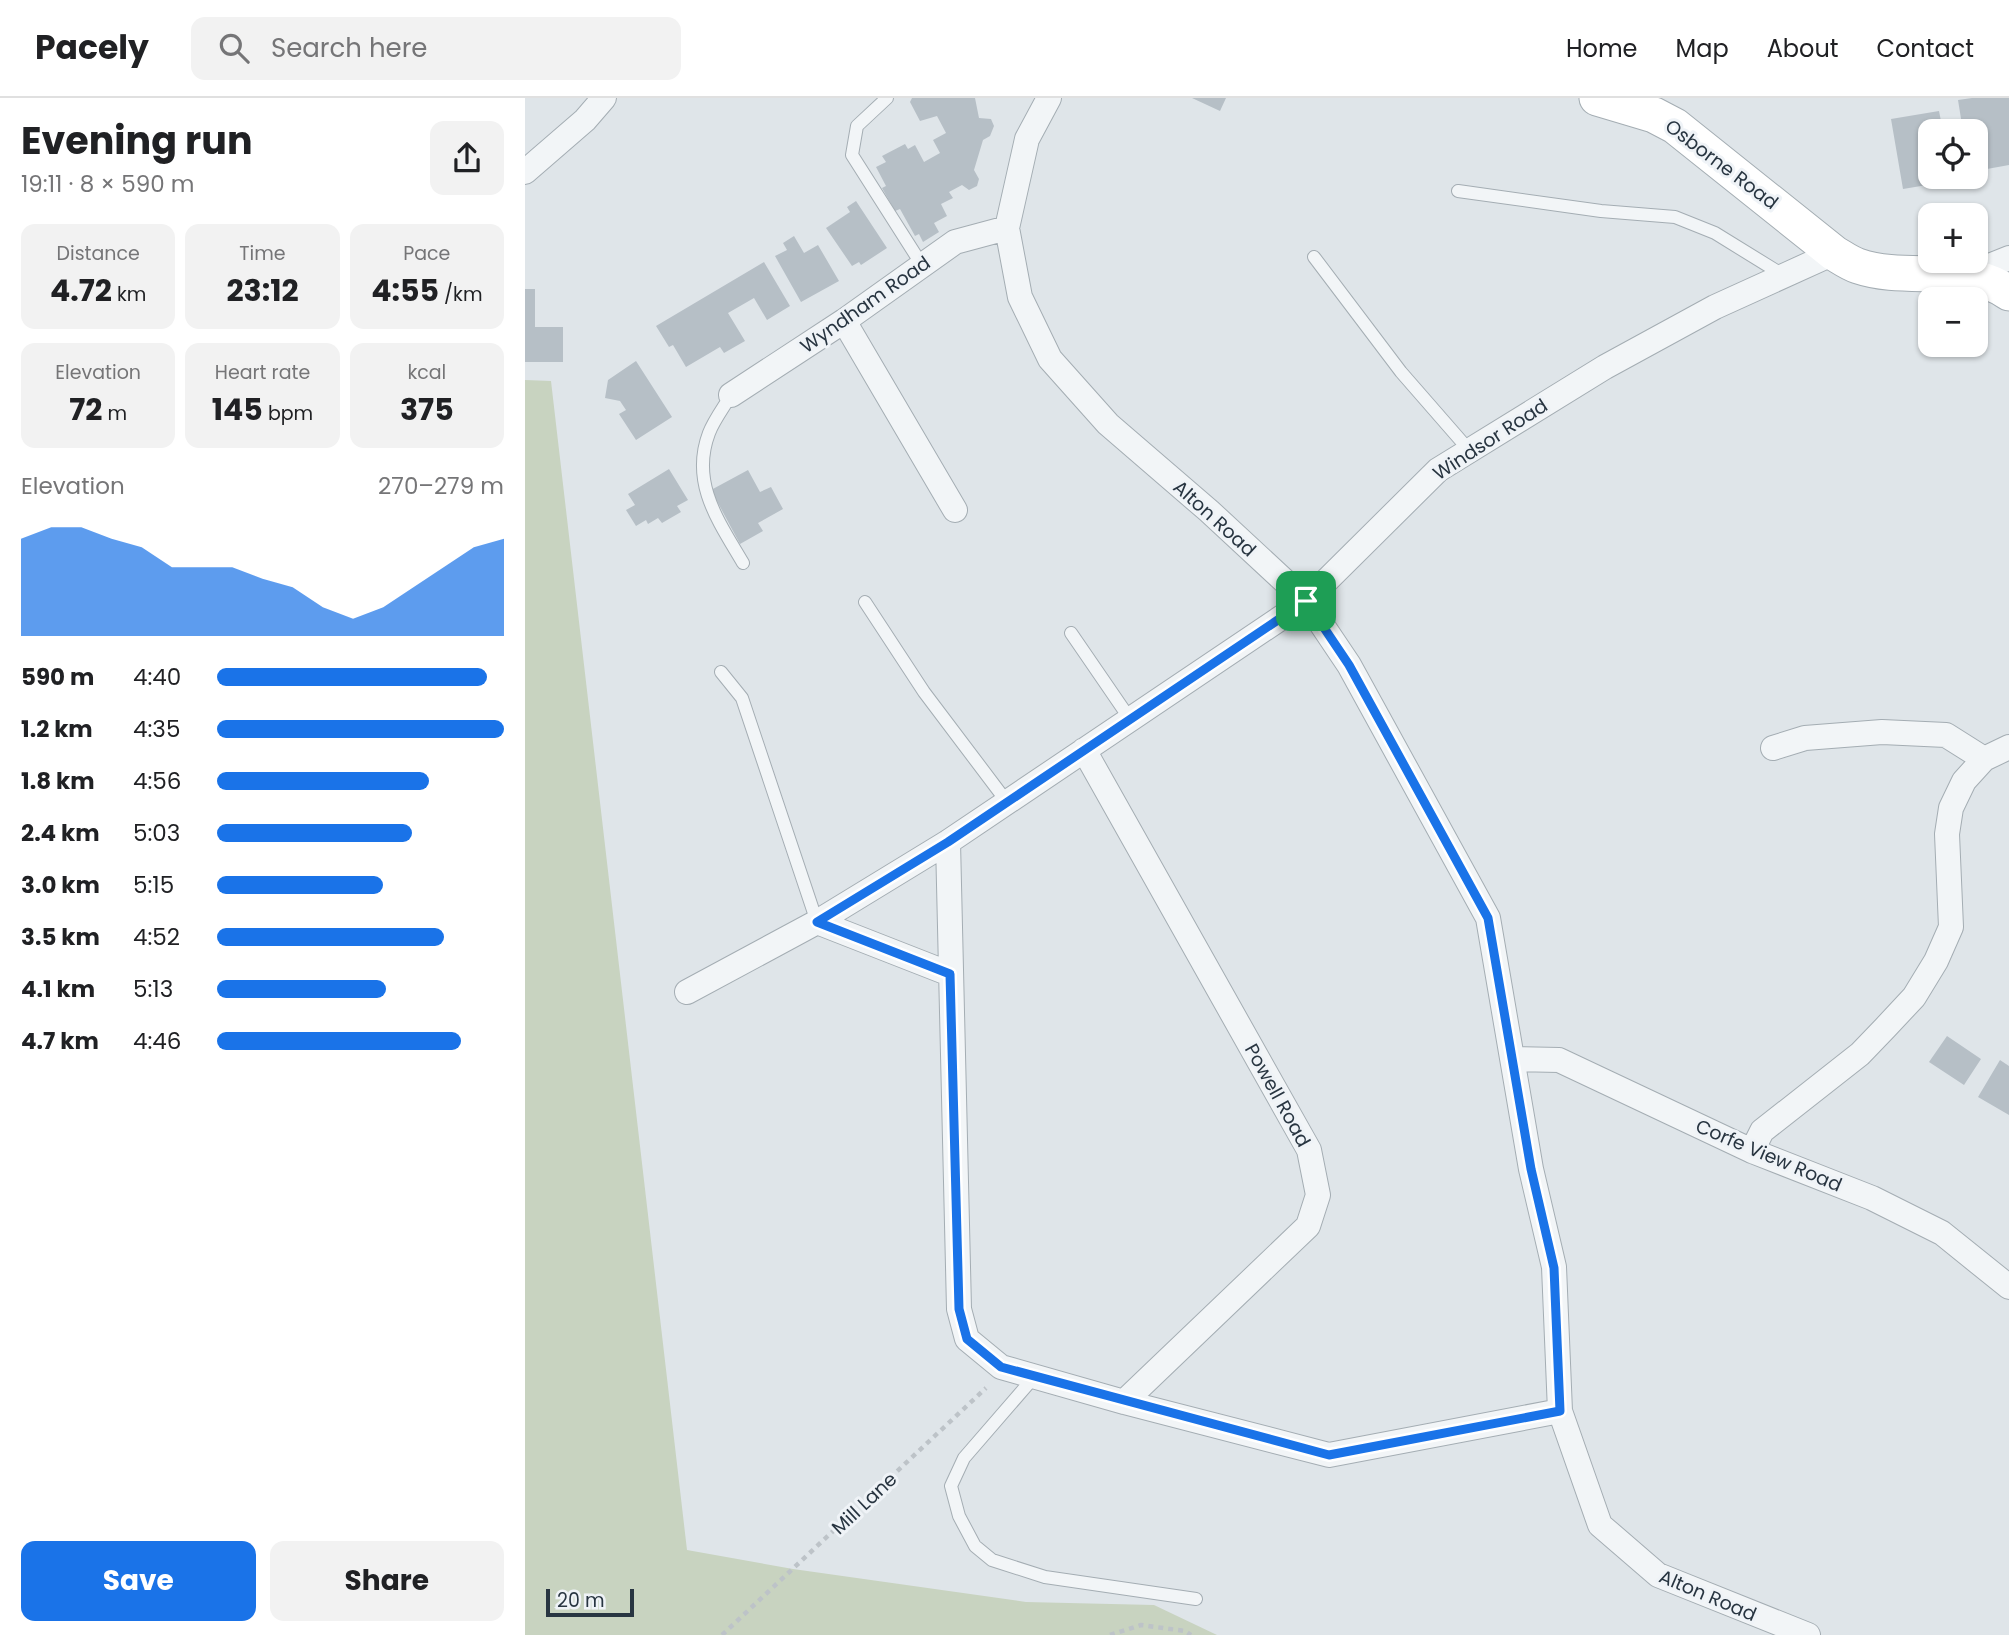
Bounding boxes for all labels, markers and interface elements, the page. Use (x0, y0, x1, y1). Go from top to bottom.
search box (191, 17, 681, 80)
text: Pacely (35, 24, 149, 71)
icon: search (215, 29, 253, 67)
text: Search here (271, 30, 428, 66)
text: Home (1566, 32, 1638, 65)
text: Map (1676, 32, 1729, 65)
text: About (1767, 32, 1838, 65)
text: Contact (1876, 32, 1974, 65)
street label: Osborne Road (1660, 113, 1784, 216)
text: Evening run (21, 114, 253, 167)
map controls (1918, 119, 1988, 357)
button: locate (1918, 119, 1988, 189)
button: share (430, 121, 504, 195)
text: 19:11 · 8 × 590 m (21, 168, 194, 200)
button: + (1918, 203, 1988, 273)
text: Distance (57, 240, 140, 267)
text: Time (239, 240, 286, 267)
text: Pace (403, 240, 450, 267)
street label: Wyndham Road (795, 249, 936, 359)
text: 4.72 (50, 269, 112, 312)
text: 23:12 (226, 269, 299, 312)
text: 4:55 (371, 269, 439, 312)
text: km (112, 281, 146, 308)
text: /km (439, 281, 482, 308)
button: − (1918, 287, 1988, 357)
text: Elevation (55, 359, 141, 386)
text: Heart rate (215, 359, 310, 386)
text: kcal (407, 359, 446, 386)
text: 72 (69, 388, 102, 431)
text: 145 (212, 388, 263, 431)
text: 375 (400, 388, 454, 431)
street label: Windsor Road (1428, 392, 1553, 487)
text: m (102, 400, 127, 427)
text: bpm (263, 400, 313, 427)
text: Elevation (21, 470, 125, 502)
text: 270–279 m (378, 470, 504, 502)
street label: Alton Road (1167, 474, 1262, 563)
pin (1276, 571, 1336, 631)
icon: arrive (1287, 582, 1325, 620)
text: 590 m (21, 661, 94, 693)
text: 4:40 (133, 661, 181, 693)
text: 1.2 km (21, 713, 93, 745)
text: 4:35 (133, 713, 180, 745)
text: 1.8 km (21, 765, 95, 797)
text: 4:56 (133, 765, 181, 797)
text: 2.4 km (21, 817, 100, 849)
text: 5:03 (133, 817, 180, 849)
text: 3.0 km (21, 869, 100, 901)
text: 5:15 (133, 869, 174, 901)
text: 3.5 km (21, 921, 100, 953)
text: 4:52 (133, 921, 180, 953)
text: 4.1 km (21, 973, 95, 1005)
text: 5:13 (133, 973, 173, 1005)
text: 4.7 km (21, 1025, 99, 1057)
text: 4:46 (133, 1025, 181, 1057)
street label: Powell Road (1238, 1039, 1317, 1152)
street label: Corfe View Road (1692, 1112, 1846, 1198)
street label: Mill Lane (826, 1466, 903, 1541)
button: Save (21, 1541, 256, 1621)
button: Share (270, 1541, 504, 1621)
street label: Alton Road (1655, 1563, 1761, 1628)
scale bar (546, 1586, 633, 1618)
text: 20 m (557, 1587, 605, 1614)

